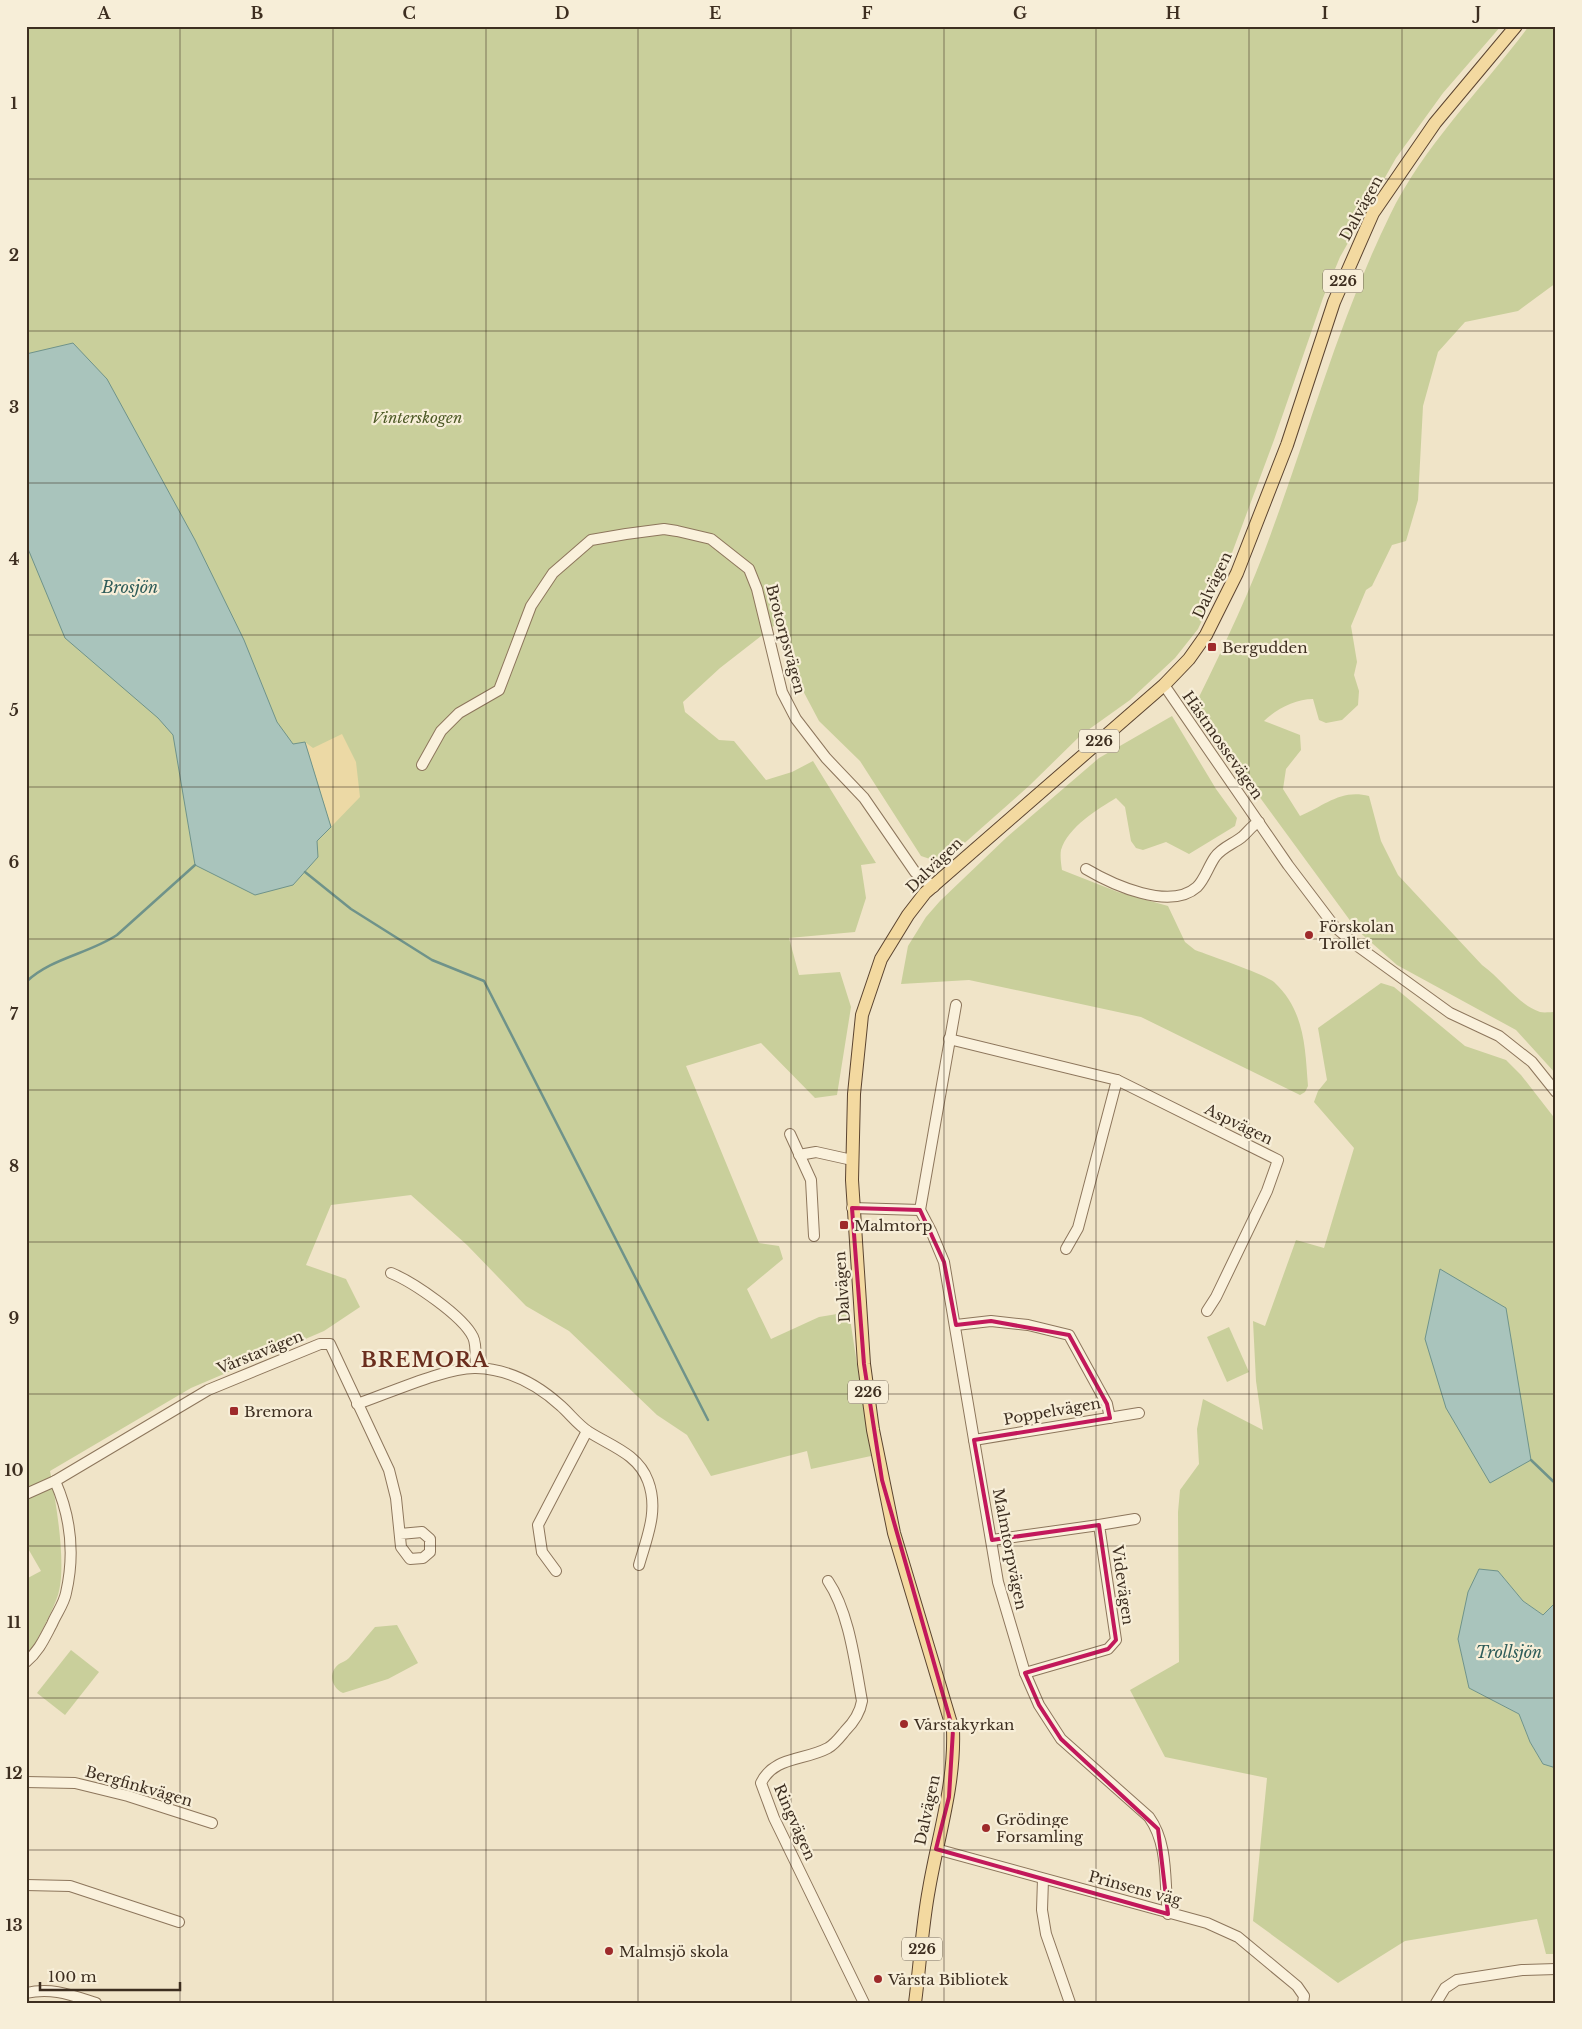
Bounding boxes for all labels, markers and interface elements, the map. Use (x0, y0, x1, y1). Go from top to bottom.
text: A (97, 3, 112, 23)
text: B (251, 3, 264, 23)
text: C (402, 3, 416, 23)
text: D (555, 3, 569, 23)
text: E (709, 3, 721, 23)
text: F (861, 3, 873, 23)
text: G (1013, 3, 1027, 23)
text: H (1165, 3, 1181, 23)
text: I (1322, 3, 1329, 23)
text: J (1472, 3, 1481, 23)
text: 1 (11, 93, 18, 113)
street label: Dalvägen (1335, 172, 1387, 244)
text: 2 (9, 245, 19, 265)
road number: 226 (1323, 270, 1363, 292)
text: 3 (9, 397, 19, 417)
park label: Vinterskogen (372, 408, 462, 427)
text: 4 (9, 549, 19, 569)
street label: Dalvägen (1188, 549, 1236, 621)
water label: Brosjön (101, 577, 158, 597)
street label: Brotorpsvägen (762, 582, 810, 696)
place label: Bergudden (1222, 638, 1307, 657)
marker: Bergudden (1206, 641, 1218, 653)
street label: Hästmossevägen (1179, 687, 1267, 803)
text: 5 (9, 700, 19, 720)
road number: 226 (1079, 729, 1119, 752)
street label: Dalvägen (902, 833, 966, 897)
text: 6 (9, 852, 20, 872)
place label: Förskolan Trollet (1319, 917, 1394, 953)
marker: Förskolan Trollet (1303, 929, 1315, 941)
text: 7 (10, 1004, 19, 1024)
street label: Aspvägen (1201, 1099, 1276, 1149)
text: 8 (9, 1156, 19, 1176)
place label: Malmtorp (854, 1216, 932, 1235)
marker: Malmtorp (838, 1219, 850, 1231)
street label: Dalvägen (830, 1251, 854, 1323)
text: 9 (9, 1308, 20, 1328)
street label: Vårstavägen (213, 1326, 306, 1378)
district label: BREMORA (361, 1348, 489, 1372)
road number: 226 (848, 1380, 888, 1404)
street label: Poppelvägen (1002, 1393, 1102, 1429)
place label: Bremora (244, 1402, 313, 1421)
marker: Bremora (228, 1405, 240, 1417)
text: 10 (4, 1460, 24, 1480)
street label: Malmtorpvägen (989, 1487, 1031, 1611)
street label: Videvägen (1108, 1543, 1138, 1626)
text: 11 (7, 1612, 21, 1632)
water label: Trollsjön (1476, 1642, 1542, 1662)
place label: Vårstakyrkan (913, 1715, 1014, 1734)
marker: Vårstakyrkan (898, 1718, 910, 1730)
street label: Bergfinkvägen (83, 1762, 195, 1810)
text: 12 (5, 1763, 23, 1783)
street label: Dalvägen (910, 1773, 944, 1847)
street label: Ringvägen (770, 1781, 820, 1863)
place label: Grödinge Forsamling (996, 1810, 1084, 1846)
marker: Grödinge Forsamling (980, 1822, 992, 1834)
street label: Prinsens väg (1086, 1866, 1185, 1910)
text: 13 (5, 1915, 23, 1935)
road number: 226 (902, 1938, 942, 1960)
place label: Malmsjö skola (619, 1942, 729, 1961)
marker: Malmsjö skola (603, 1945, 615, 1957)
scale bar (40, 1959, 180, 1991)
text: 100 m (48, 1967, 97, 1986)
place label: Vårsta Bibliotek (887, 1970, 1009, 1989)
marker: Vårsta Bibliotek (872, 1973, 884, 1985)

